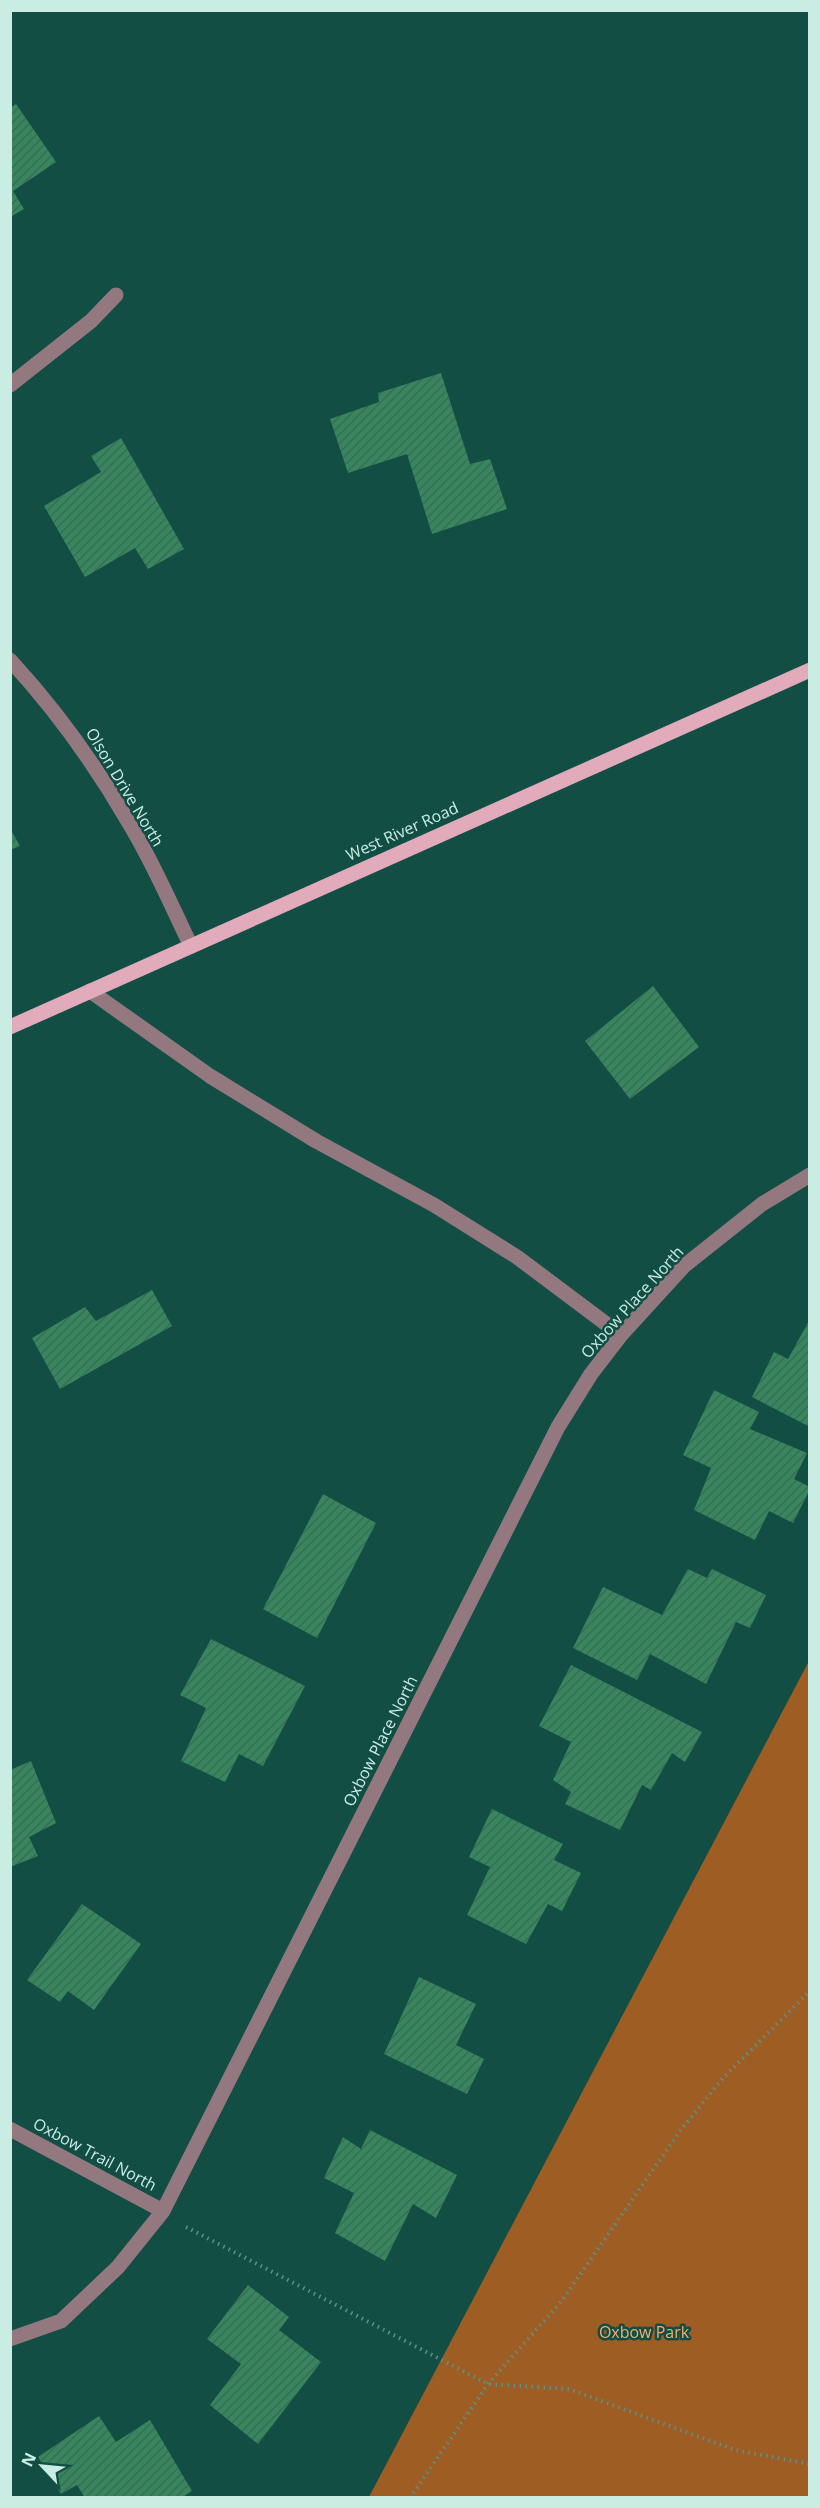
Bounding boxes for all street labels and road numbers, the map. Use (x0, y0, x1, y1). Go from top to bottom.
street label: Olson Drive North (81, 724, 169, 850)
street label: West River Road (342, 796, 462, 866)
street label: Oxbow Place North (576, 1241, 688, 1363)
street label: Oxbow Place North (338, 1672, 422, 1810)
street label: Oxbow Trail North (29, 2112, 161, 2196)

